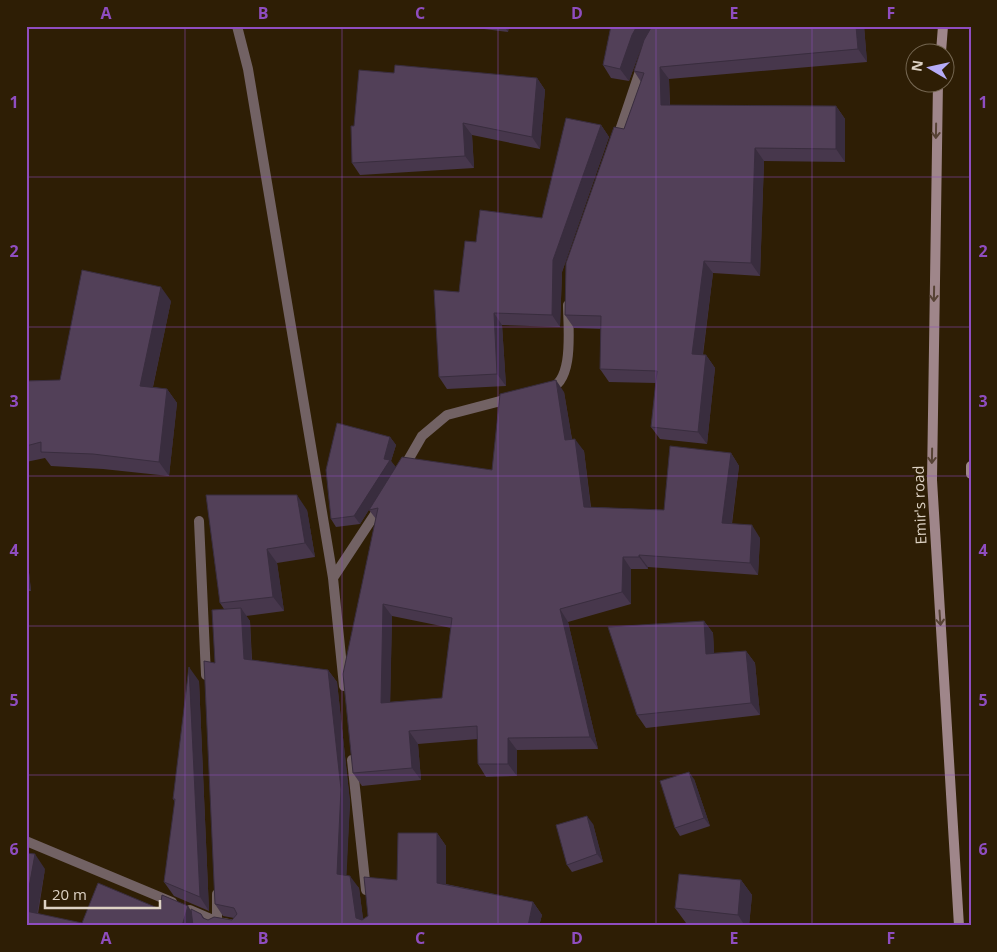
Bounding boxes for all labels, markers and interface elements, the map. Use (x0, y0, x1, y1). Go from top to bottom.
text: A (100, 2, 112, 24)
text: B (258, 2, 268, 24)
text: C (415, 2, 425, 24)
text: D (571, 2, 583, 24)
text: E (730, 2, 739, 24)
text: F (887, 2, 895, 24)
north arrow (904, 42, 954, 92)
text: N (906, 59, 927, 73)
text: 1 (9, 91, 19, 113)
text: 1 (978, 91, 988, 113)
one-way arrow (932, 123, 941, 139)
text: 2 (9, 240, 19, 262)
text: 2 (978, 240, 988, 262)
one-way arrow (929, 285, 939, 301)
text: 3 (9, 390, 19, 412)
text: 3 (978, 390, 988, 412)
one-way arrow (927, 448, 937, 464)
street label: Emir's road (908, 465, 930, 545)
text: 4 (9, 539, 19, 561)
text: 4 (978, 539, 988, 561)
one-way arrow (935, 610, 944, 626)
text: 5 (9, 689, 19, 711)
text: 5 (978, 689, 988, 711)
text: 6 (9, 838, 19, 860)
text: 6 (978, 838, 988, 860)
scale bar (45, 877, 160, 909)
text: 20 m (52, 884, 87, 904)
text: A (100, 927, 112, 949)
text: B (258, 927, 268, 949)
text: C (415, 927, 425, 949)
text: D (571, 927, 583, 949)
text: E (730, 927, 739, 949)
text: F (887, 927, 895, 949)

